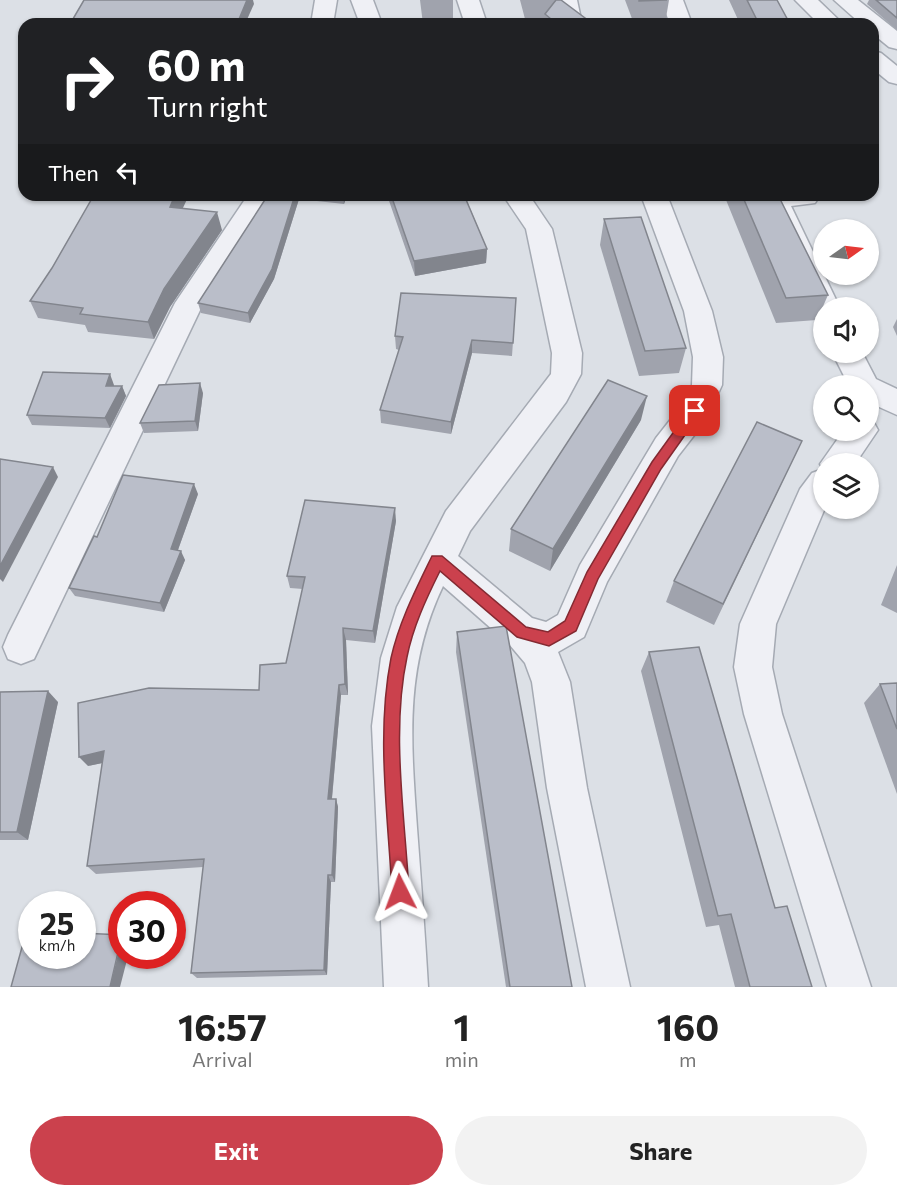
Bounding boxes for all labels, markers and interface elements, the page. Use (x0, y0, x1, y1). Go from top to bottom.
text: 60 m (147, 38, 246, 90)
icon: right (48, 42, 126, 120)
text: Turn right (147, 90, 267, 123)
icon: left (111, 156, 144, 189)
text: Then (48, 159, 99, 186)
north arrow (813, 219, 879, 285)
map controls (813, 219, 879, 519)
button: sound (813, 297, 879, 363)
button: search (813, 375, 879, 441)
pin (669, 385, 720, 436)
icon: arrive (678, 394, 711, 427)
button: layers (813, 453, 879, 519)
position arrow (368, 860, 432, 924)
speed limit sign: 30 (108, 891, 186, 969)
text: 25 (40, 904, 74, 941)
text: km/h (39, 936, 75, 954)
text: 16:57 (178, 1004, 267, 1048)
text: 1 (454, 1004, 470, 1048)
text: 160 (657, 1004, 719, 1048)
text: Arrival (192, 1047, 253, 1071)
text: min (445, 1047, 479, 1071)
text: m (679, 1047, 697, 1071)
button: Exit (30, 1116, 443, 1185)
button: Share (455, 1116, 867, 1185)

